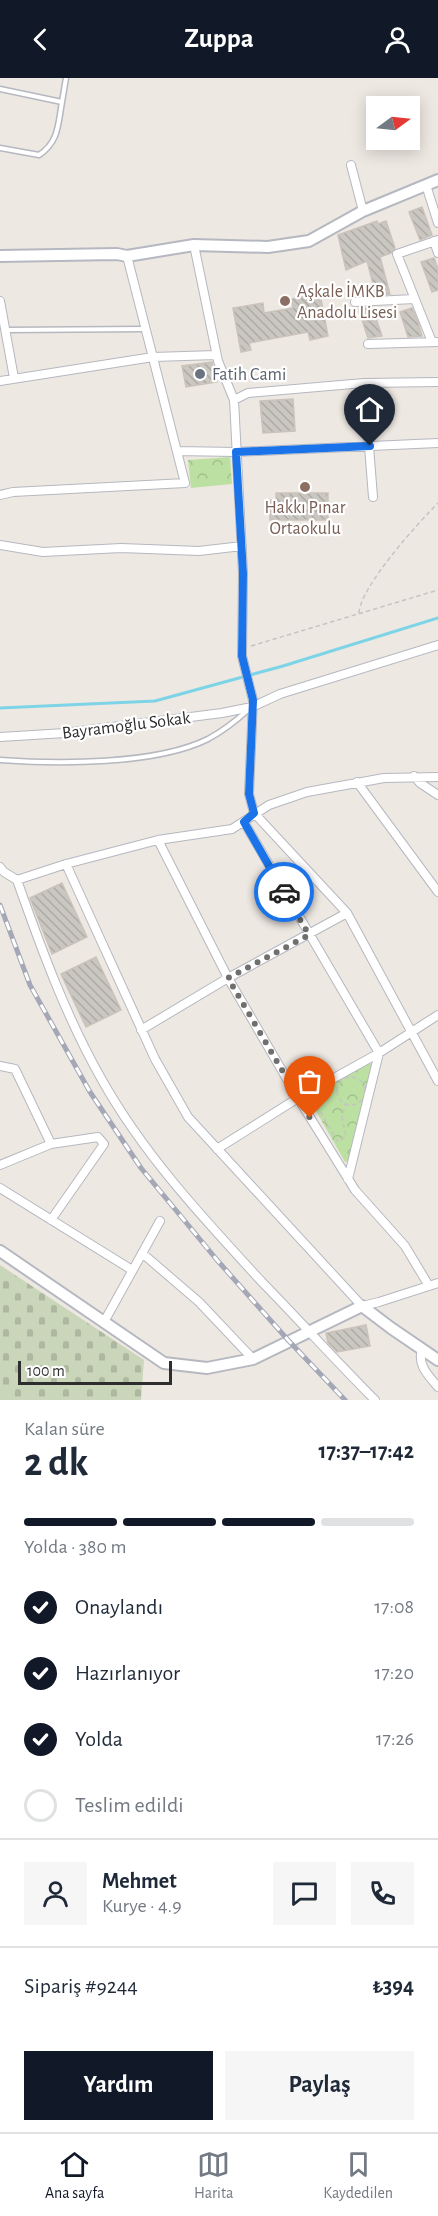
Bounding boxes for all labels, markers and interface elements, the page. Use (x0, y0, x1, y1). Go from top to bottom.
icon: back (24, 23, 57, 56)
icon: person (381, 23, 414, 56)
text: Zuppa (184, 25, 254, 52)
north arrow (366, 96, 420, 150)
map controls (366, 96, 420, 150)
place label: Aşkale İMKB Anadolu Lisesi (297, 281, 397, 322)
marker: Aşkale İMKB Anadolu Lisesi (278, 294, 292, 308)
place label: Fatih Cami (212, 366, 286, 384)
marker: Fatih Cami (193, 367, 207, 381)
pin (344, 384, 395, 446)
icon: home (353, 393, 386, 426)
marker: Hakkı Pınar Ortaokulu (298, 480, 312, 494)
place label: Hakkı Pınar Ortaokulu (265, 499, 346, 538)
street label: Bayramoğlu Sokak (61, 709, 192, 743)
courier (254, 862, 314, 922)
icon: car (268, 876, 301, 909)
pin (284, 1056, 335, 1118)
icon: bag (293, 1065, 326, 1098)
scale bar (18, 1358, 172, 1386)
text: 100 m (27, 1363, 65, 1379)
text: Kalan süre (24, 1419, 105, 1439)
text: 17:37–17:42 (319, 1440, 414, 1462)
text: 2 dk (24, 1444, 88, 1483)
text: Yolda · 380 m (24, 1537, 126, 1557)
icon: check (24, 1591, 57, 1624)
text: Onaylandı (75, 1596, 163, 1618)
text: 17:08 (374, 1597, 414, 1617)
icon: check (24, 1657, 57, 1690)
text: Hazırlanıyor (75, 1662, 180, 1684)
text: 17:20 (375, 1663, 414, 1683)
icon: check (24, 1723, 57, 1756)
text: Yolda (75, 1728, 123, 1750)
text: 17:26 (376, 1729, 414, 1749)
text: Teslim edildi (75, 1794, 184, 1816)
button: person (24, 1862, 87, 1925)
button: chat (273, 1862, 336, 1925)
button: phone (351, 1862, 414, 1925)
text: Mehmet (102, 1870, 177, 1892)
text: Kurye · 4.9 (102, 1896, 182, 1916)
text: Sipariş #9244 (24, 1975, 138, 1997)
text: ₺394 (372, 1975, 414, 1997)
button: Yardım (24, 2051, 213, 2120)
button: Paylaş (225, 2051, 414, 2120)
tab: Ana sayfa (45, 2148, 104, 2203)
tab: Harita (194, 2148, 234, 2203)
tab: Kaydedilen (323, 2148, 393, 2203)

